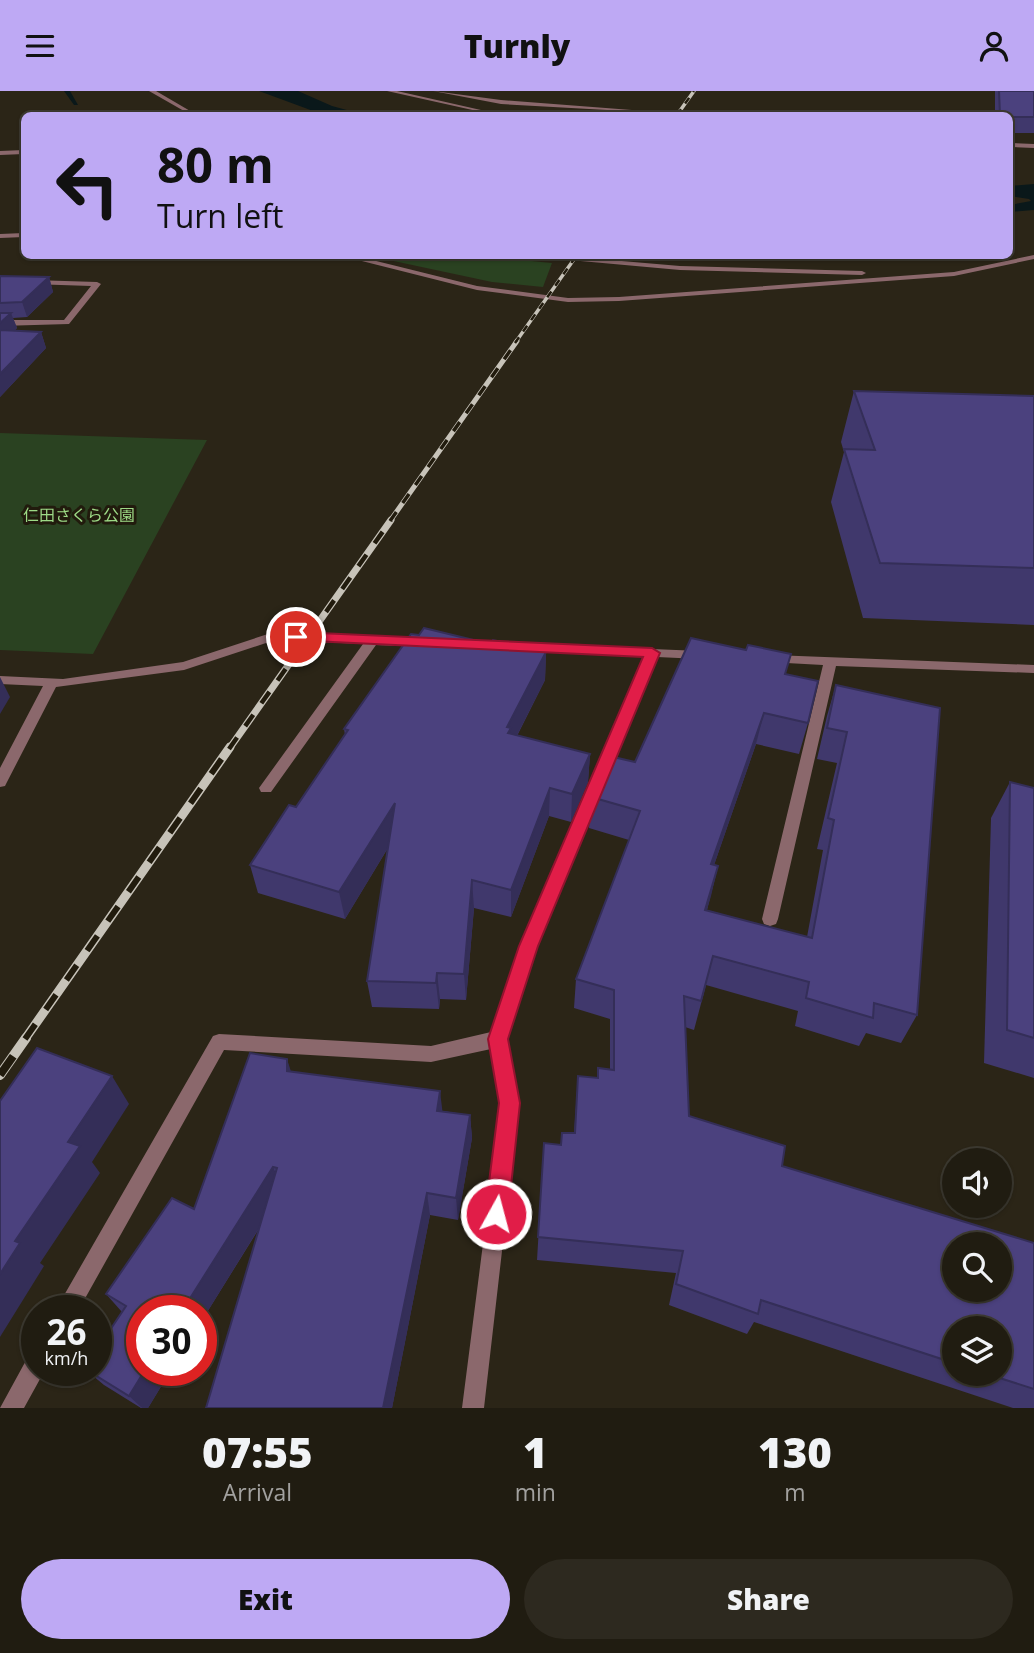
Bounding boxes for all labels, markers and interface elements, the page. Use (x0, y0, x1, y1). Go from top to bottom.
text: Turnly (464, 24, 570, 67)
icon: menu (21, 27, 59, 65)
icon: person (975, 27, 1013, 65)
text: 80 m (157, 131, 274, 197)
icon: left (42, 140, 133, 231)
text: Turn left (157, 194, 283, 237)
park label: 仁田さくら公園 (23, 504, 135, 526)
pin (266, 607, 326, 667)
icon: arrive (277, 618, 315, 656)
map controls (942, 1148, 1012, 1386)
button: sound (942, 1148, 1012, 1218)
position arrow (459, 1177, 533, 1251)
button: search (942, 1232, 1012, 1302)
speed limit sign: 30 (126, 1295, 217, 1386)
text: 26 (46, 1308, 87, 1355)
button: layers (942, 1316, 1012, 1386)
text: km/h (45, 1346, 88, 1370)
text: 07:55 (202, 1423, 313, 1480)
text: 1 (523, 1423, 548, 1480)
text: 130 (758, 1423, 832, 1480)
text: Arrival (223, 1476, 292, 1508)
text: min (515, 1476, 556, 1508)
text: m (784, 1476, 806, 1508)
button: Exit (21, 1559, 510, 1639)
button: Share (524, 1559, 1013, 1639)

